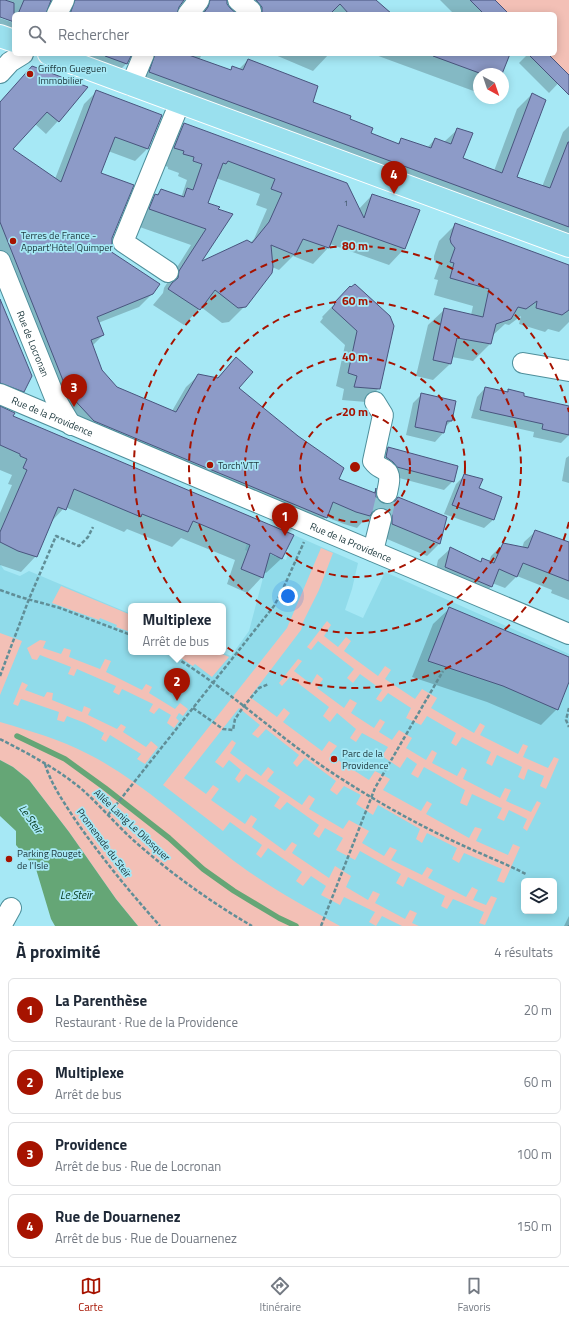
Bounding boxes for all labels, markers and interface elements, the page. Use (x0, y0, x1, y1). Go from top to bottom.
search box (12, 12, 557, 56)
icon: search (26, 23, 48, 45)
text: Rechercher (58, 23, 129, 46)
place label: Griffon Gueguen Immobilier (38, 61, 107, 88)
north arrow (473, 68, 509, 104)
marker: Griffon Gueguen Immobilier (25, 69, 35, 79)
pin: 4 (381, 161, 407, 194)
house number: 1 (344, 197, 348, 209)
place label: Terres de France - Appart'Hôtel Quimper (21, 228, 113, 255)
marker: Terres de France - Appart'Hôtel Quimper (8, 236, 18, 246)
text: 80 m (342, 236, 368, 255)
text: 60 m (342, 291, 368, 310)
street label: Rue de Locronan (13, 308, 53, 379)
text: 40 m (342, 347, 368, 366)
pin: 3 (61, 374, 87, 407)
street label: Rue de la Providence (9, 392, 96, 440)
text: 20 m (342, 402, 368, 421)
place label: Torch'VTT (218, 458, 260, 473)
marker: Torch'VTT (205, 460, 215, 470)
centre of rings (348, 460, 362, 474)
pin: 1 (272, 503, 298, 536)
street label: Rue de la Providence (308, 518, 394, 566)
your location (278, 586, 298, 606)
popup (128, 603, 226, 655)
text: Multiplexe (142, 608, 212, 631)
text: Arrêt de bus (142, 631, 209, 651)
pin: 2 (164, 668, 190, 701)
place label: Parc de la Providence (342, 746, 389, 773)
marker: Parc de la Providence (329, 754, 339, 764)
street label: Allée Lanig Le Dilosquer (90, 786, 174, 865)
water label: Le Steir (15, 801, 48, 838)
street label: Promenade du Steïr (73, 805, 135, 881)
place label: Parking Rouget de l'Isle (17, 846, 82, 873)
marker: Parking Rouget de l'Isle (4, 854, 14, 864)
map controls (521, 878, 557, 914)
button: layers (521, 878, 557, 914)
water label: Le Steïr (60, 887, 93, 903)
text: À proximité (16, 939, 100, 965)
text: 4 résultats (494, 942, 553, 962)
text: La Parenthèse (55, 989, 147, 1012)
text: 1 (26, 1000, 34, 1020)
text: 20 m (524, 1000, 552, 1020)
text: Restaurant · Rue de la Providence (55, 1012, 238, 1032)
text: Multiplexe (55, 1061, 124, 1084)
text: 2 (26, 1072, 34, 1092)
text: 60 m (524, 1072, 552, 1092)
text: Arrêt de bus (55, 1084, 122, 1104)
text: Providence (55, 1133, 127, 1156)
text: 3 (26, 1144, 34, 1164)
text: 100 m (516, 1144, 552, 1164)
text: Arrêt de bus · Rue de Locronan (55, 1156, 221, 1176)
text: Rue de Douarnenez (55, 1205, 181, 1228)
text: 4 (26, 1216, 34, 1236)
text: 150 m (516, 1216, 552, 1236)
text: Arrêt de bus · Rue de Douarnenez (55, 1228, 237, 1248)
tab: Carte (78, 1275, 103, 1315)
tab: Itinéraire (260, 1275, 301, 1315)
tab: Favoris (458, 1275, 491, 1315)

